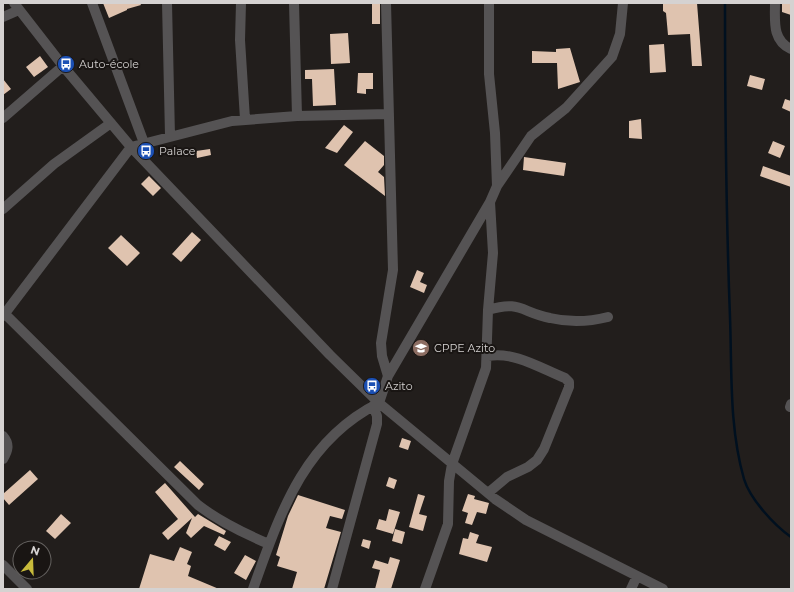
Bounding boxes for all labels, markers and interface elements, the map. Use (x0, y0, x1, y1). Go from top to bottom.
bus stop icon: Auto-école (56, 54, 76, 74)
place label: Auto-école (79, 57, 139, 71)
bus stop icon: Palace (136, 141, 156, 161)
place label: Palace (159, 144, 196, 158)
school or university icon: CPPE Azito (411, 338, 431, 358)
place label: CPPE Azito (434, 341, 495, 355)
bus stop icon: Azito (362, 376, 382, 396)
place label: Azito (385, 379, 413, 393)
north arrow (12, 540, 52, 580)
text: N (29, 542, 42, 559)

